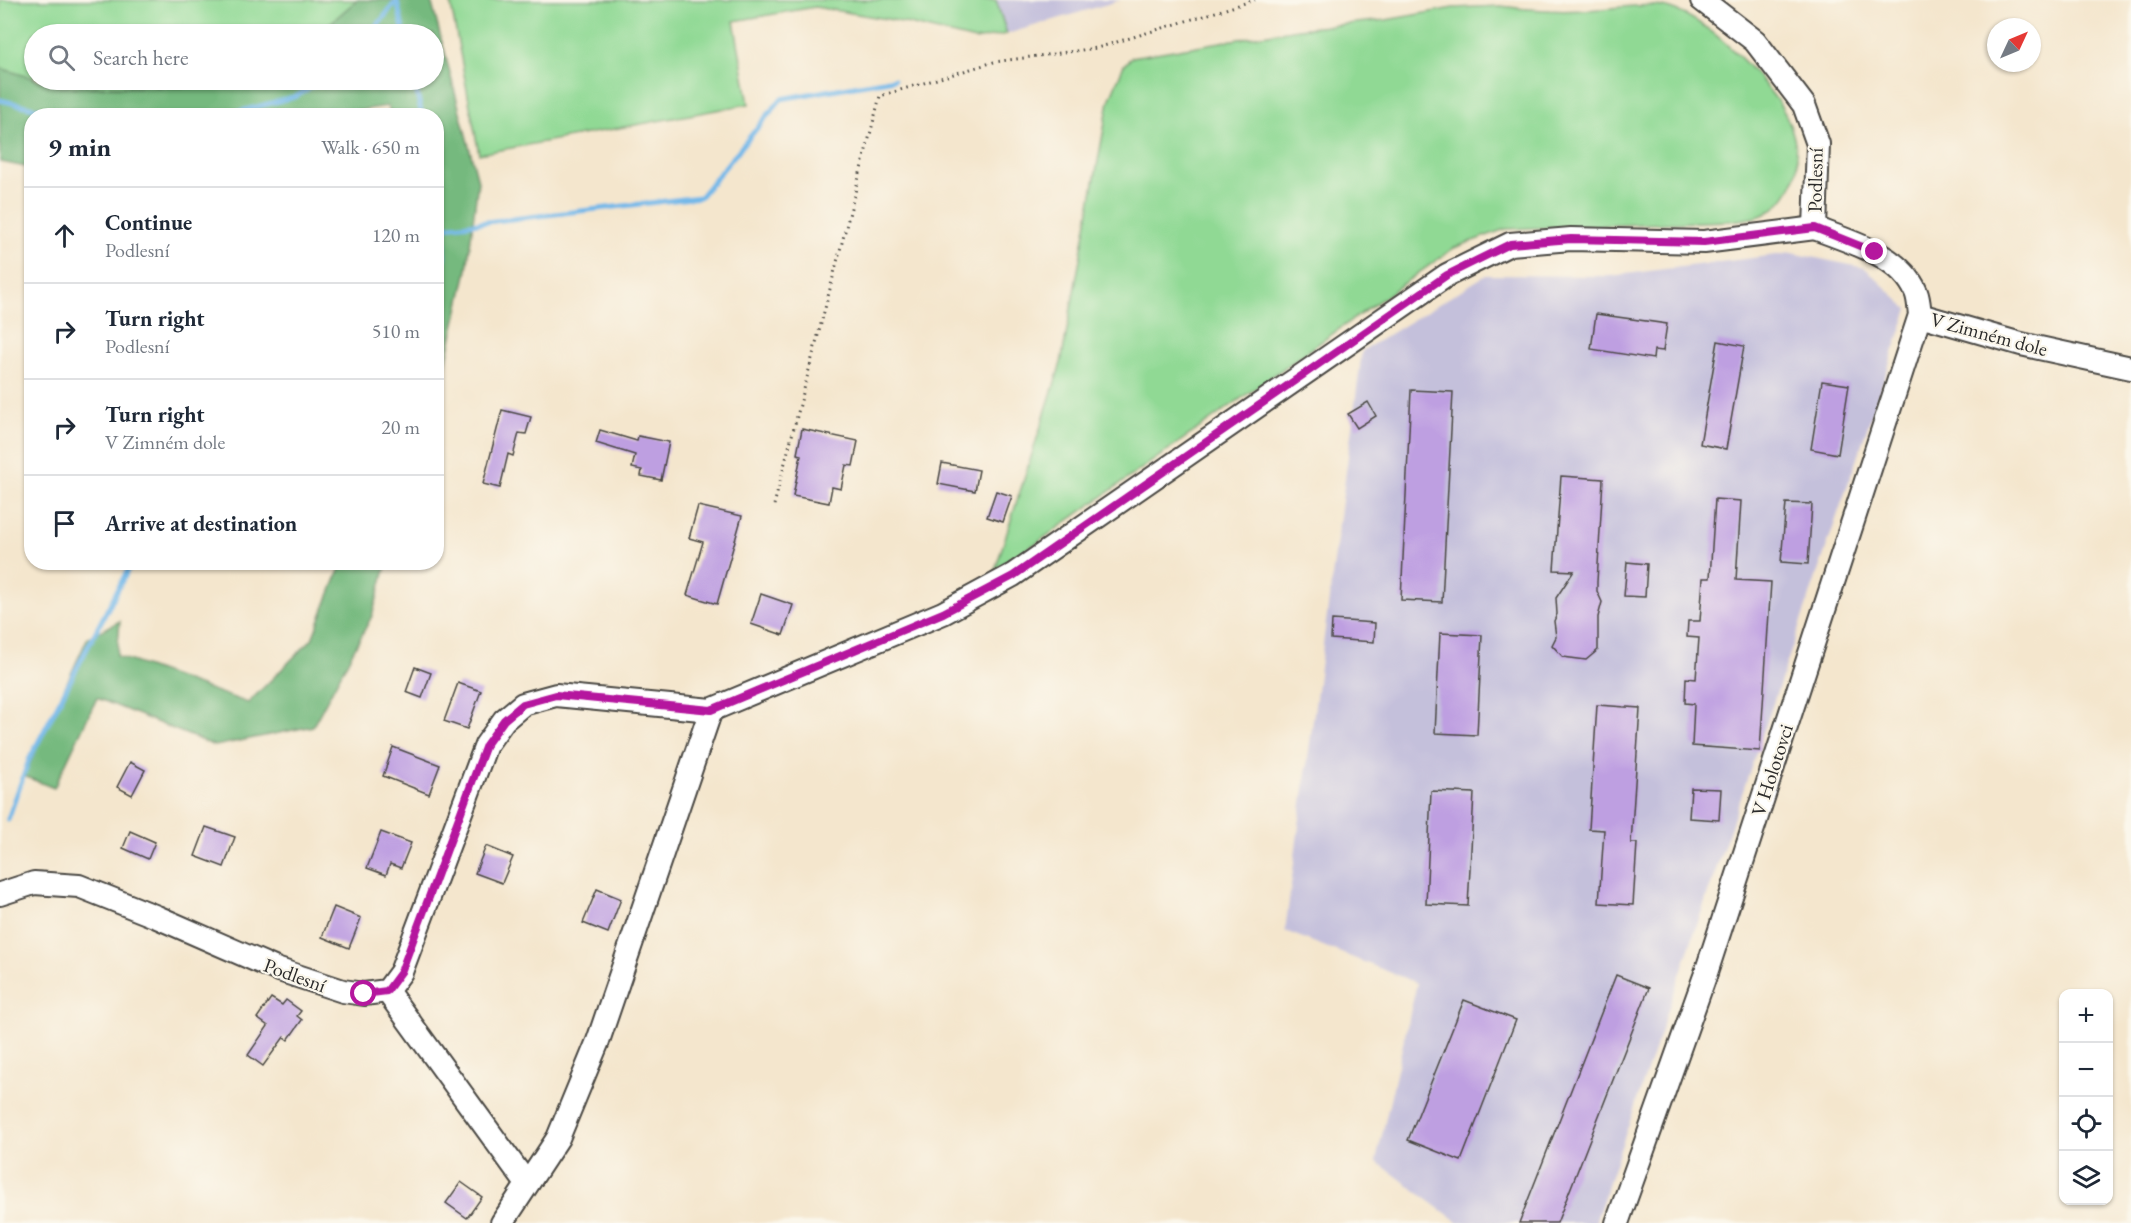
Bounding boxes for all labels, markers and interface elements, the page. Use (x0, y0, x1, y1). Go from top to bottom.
north arrow (1987, 18, 2041, 72)
search box (24, 24, 444, 90)
icon: search (45, 41, 78, 74)
text: Search here (93, 43, 188, 72)
text: 9 min (48, 130, 111, 164)
text: Walk · 650 m (321, 134, 420, 160)
street label: Podlesní (1801, 147, 1829, 213)
text: Continue (105, 208, 192, 237)
icon: ahead (48, 219, 81, 252)
text: 120 m (372, 222, 420, 248)
text: Podlesní (105, 237, 170, 263)
route end (1861, 238, 1887, 264)
text: Turn right (105, 304, 204, 333)
street label: V Zimném dole (1928, 306, 2051, 362)
icon: right (48, 315, 81, 348)
text: 510 m (372, 318, 420, 344)
text: Podlesní (105, 333, 170, 359)
text: Turn right (105, 400, 204, 429)
icon: right (48, 411, 81, 444)
text: 20 m (381, 414, 420, 440)
text: V Zimném dole (105, 429, 225, 455)
icon: arrive (48, 507, 81, 540)
text: Arrive at destination (105, 509, 297, 538)
street label: V Holotovci (1745, 721, 1799, 819)
street label: Podlesní (260, 952, 330, 998)
route start (350, 980, 376, 1006)
map controls (2059, 989, 2113, 1205)
button: + (2059, 989, 2113, 1043)
button: − (2059, 1043, 2113, 1097)
button: locate (2059, 1097, 2113, 1151)
button: layers (2059, 1151, 2113, 1205)

